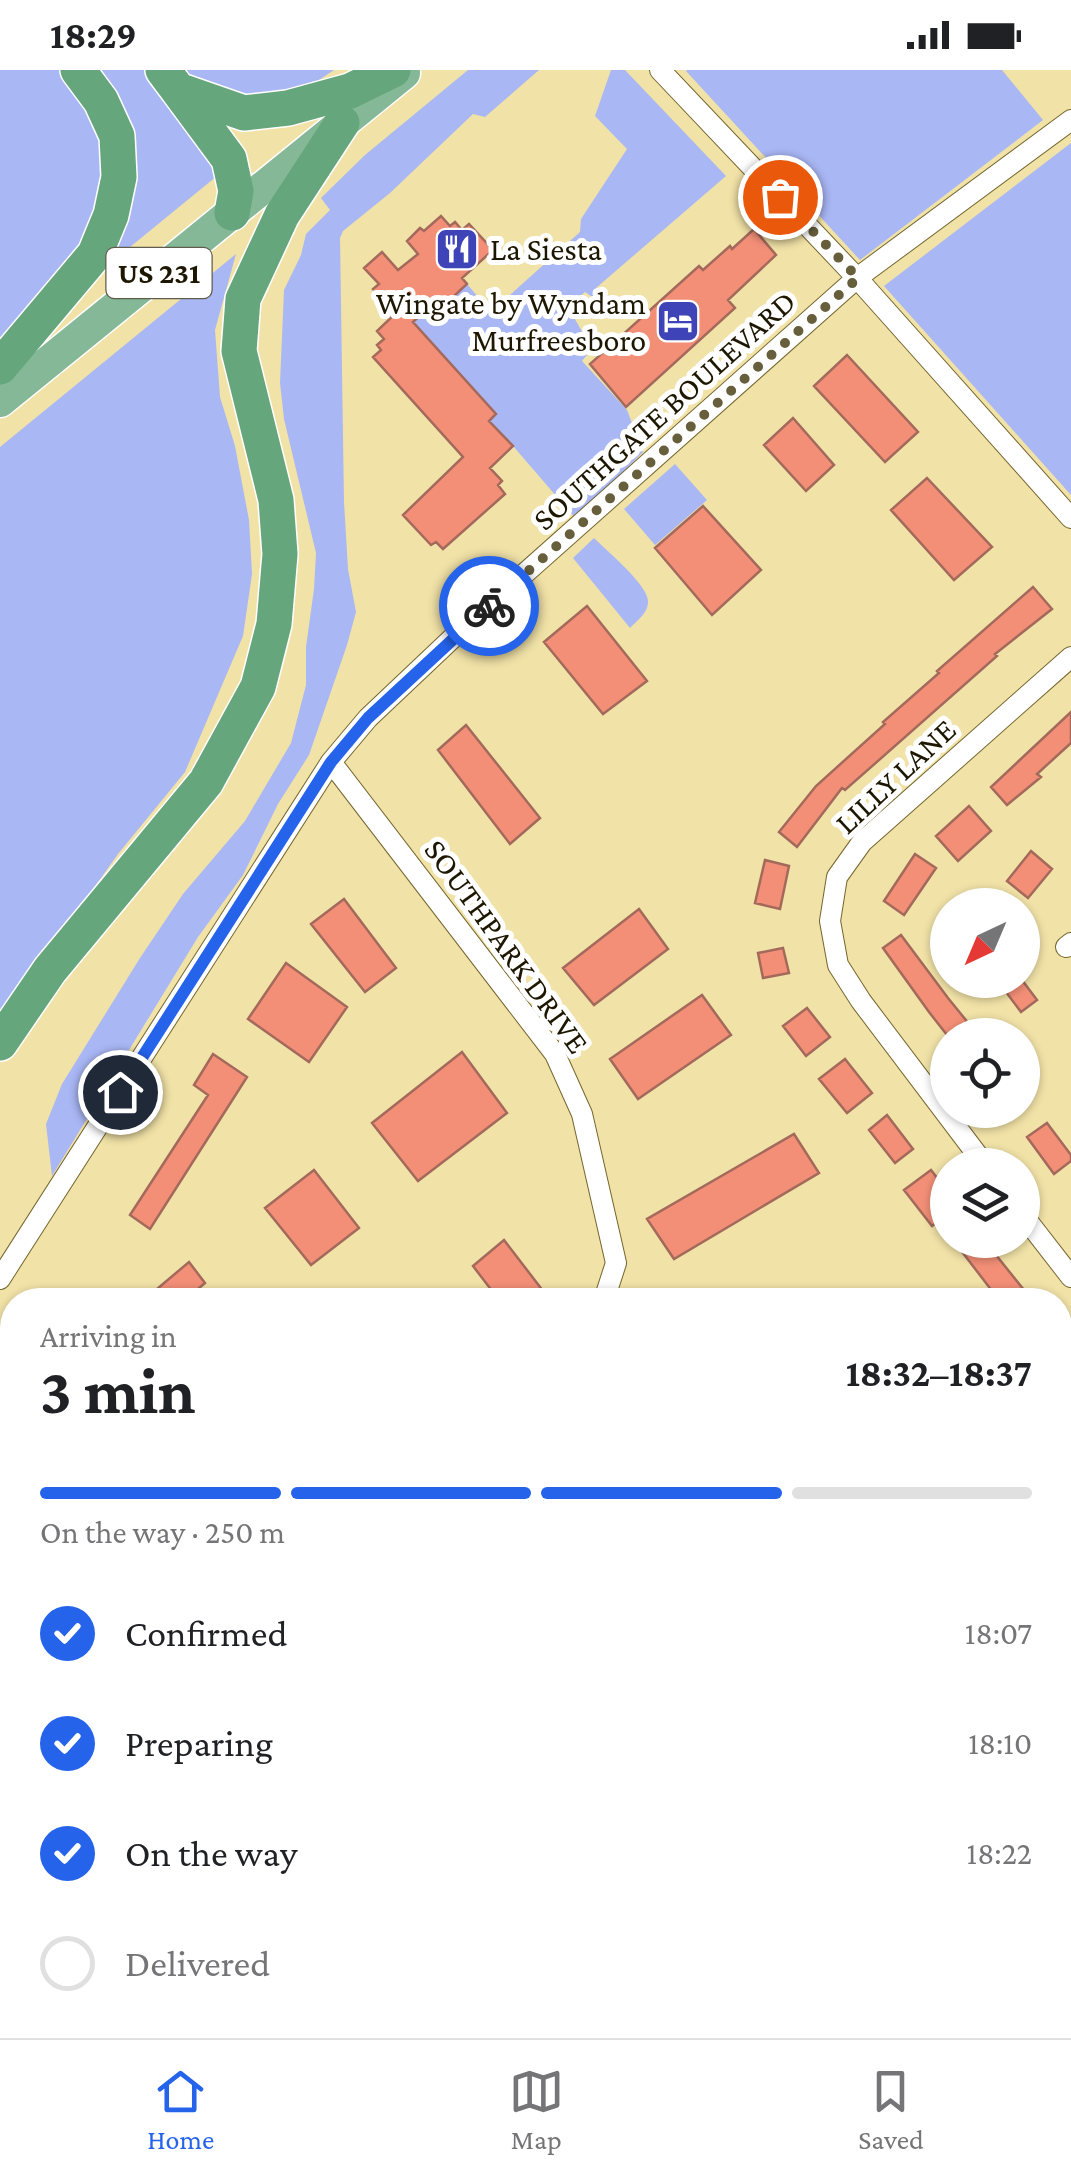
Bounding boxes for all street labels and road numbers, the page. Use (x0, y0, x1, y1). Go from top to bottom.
road number: US 231 (106, 248, 212, 298)
street label: SOUTHGATE BOULEVARD (525, 283, 803, 537)
street label: LILLY LANE (827, 711, 963, 841)
street label: SOUTHPARK DRIVE (417, 832, 597, 1060)

